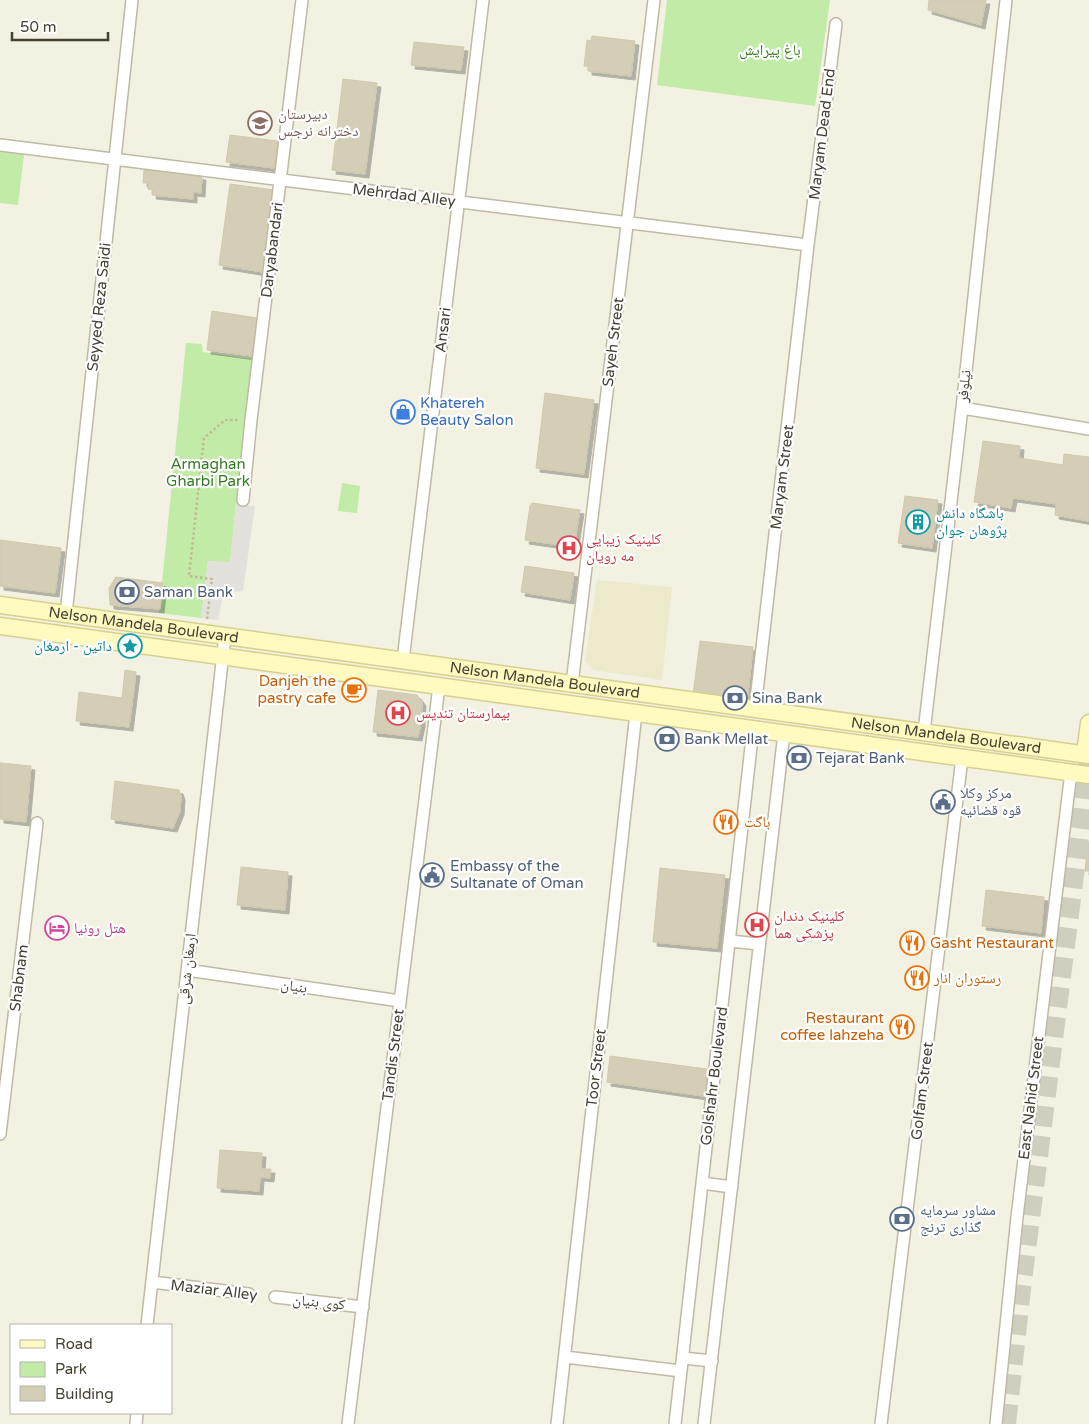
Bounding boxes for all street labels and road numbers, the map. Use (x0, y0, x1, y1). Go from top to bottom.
street label: Maryam Dead End (805, 67, 839, 201)
street label: Mehrdad Alley (351, 180, 457, 210)
street label: Daryabandari (257, 201, 287, 299)
street label: Seyyed Reza Saidi (83, 242, 115, 372)
street label: Sayeh Street (599, 296, 627, 388)
street label: Ansari (431, 306, 455, 354)
street label: نیلوفر (953, 369, 975, 404)
street label: Maryam Street (767, 423, 797, 531)
street label: Nelson Mandela Boulevard (47, 603, 240, 647)
street label: Nelson Mandela Boulevard (449, 658, 641, 702)
street label: Nelson Mandela Boulevard (850, 713, 1042, 757)
street label: ارمغان شرقی (174, 933, 201, 1006)
street label: Shabnam (6, 943, 32, 1013)
street label: بنیان (279, 975, 308, 998)
street label: Golshahr Boulevard (697, 1006, 731, 1146)
street label: Tandis Street (378, 1008, 408, 1102)
street label: Toor Street (582, 1027, 610, 1108)
street label: East Nahid Street (1014, 1035, 1048, 1161)
street label: Golfam Street (907, 1041, 937, 1141)
street label: Maziar Alley (170, 1276, 258, 1304)
street label: کوی بنیان (292, 1290, 346, 1315)

